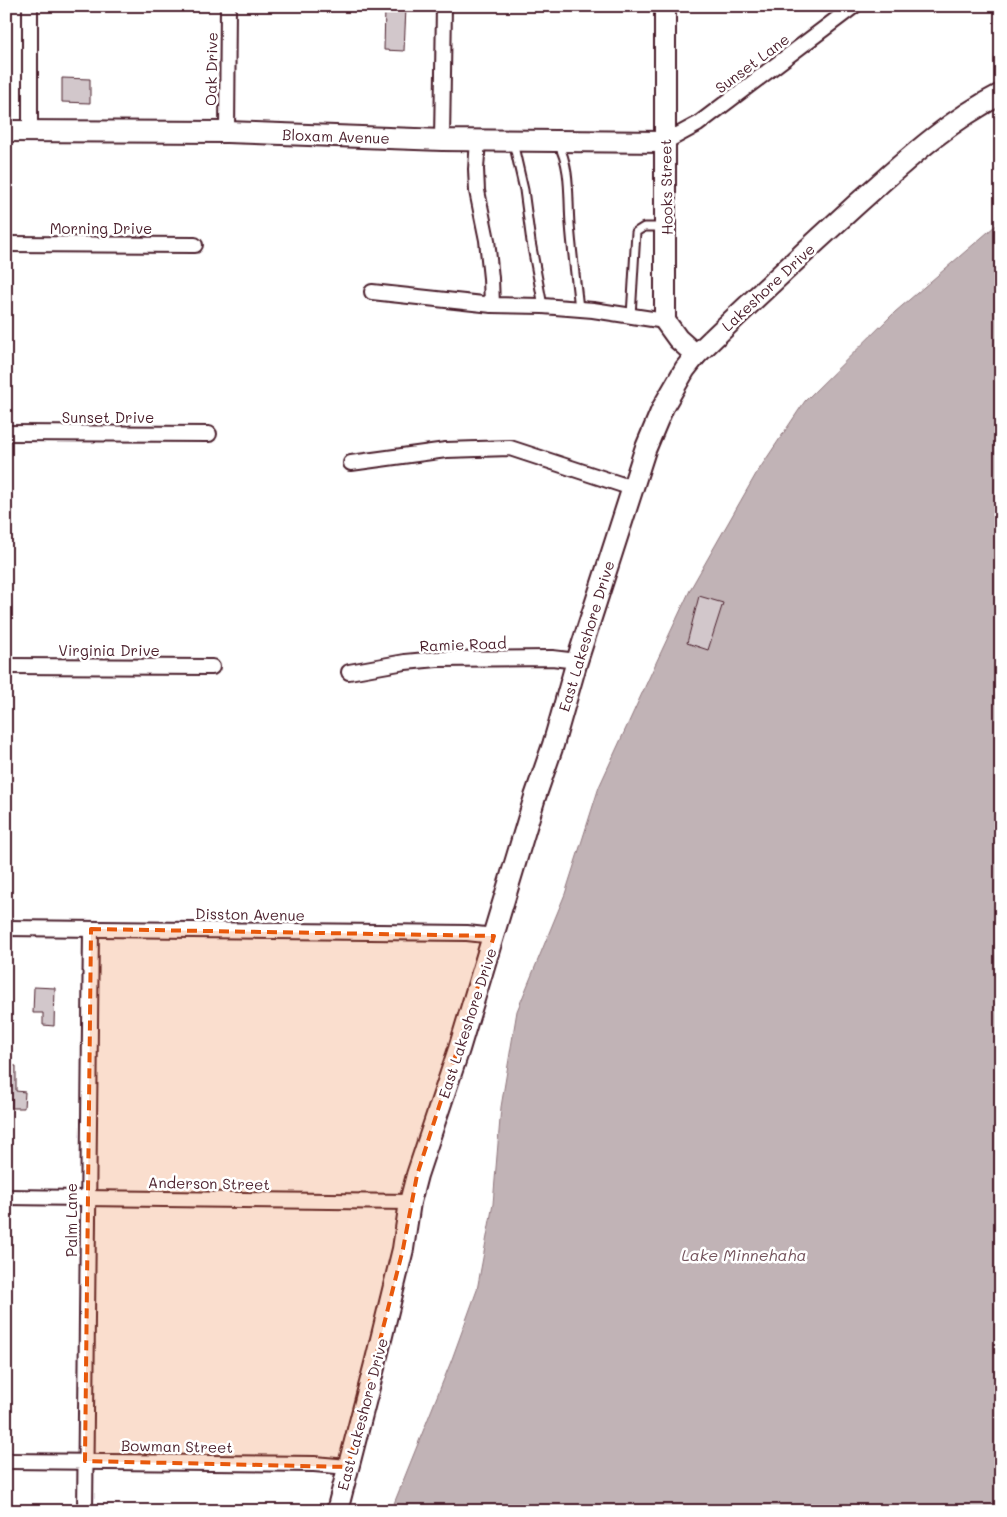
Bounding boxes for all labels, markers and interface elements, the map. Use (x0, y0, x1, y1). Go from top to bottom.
street label: Sunset Lane (711, 29, 793, 97)
street label: Oak Drive (200, 32, 222, 106)
street label: Bloxam Avenue (282, 124, 390, 148)
street label: Hooks Street (655, 139, 677, 235)
street label: Morning Drive (50, 218, 152, 238)
street label: Lakeshore Drive (717, 239, 819, 335)
street label: Sunset Drive (62, 407, 154, 427)
street label: East Lakeshore Drive (553, 558, 619, 714)
street label: Ramie Road (419, 632, 507, 656)
street label: Virginia Drive (58, 640, 160, 660)
street label: Disston Avenue (195, 903, 305, 925)
street label: East Lakeshore Drive (433, 945, 501, 1101)
street label: Anderson Street (148, 1172, 270, 1194)
street label: Palm Lane (61, 1183, 81, 1257)
water label: Lake Minnehaha (681, 1244, 807, 1265)
street label: East Lakeshore Drive (332, 1336, 392, 1492)
street label: Bowman Street (121, 1435, 233, 1457)

